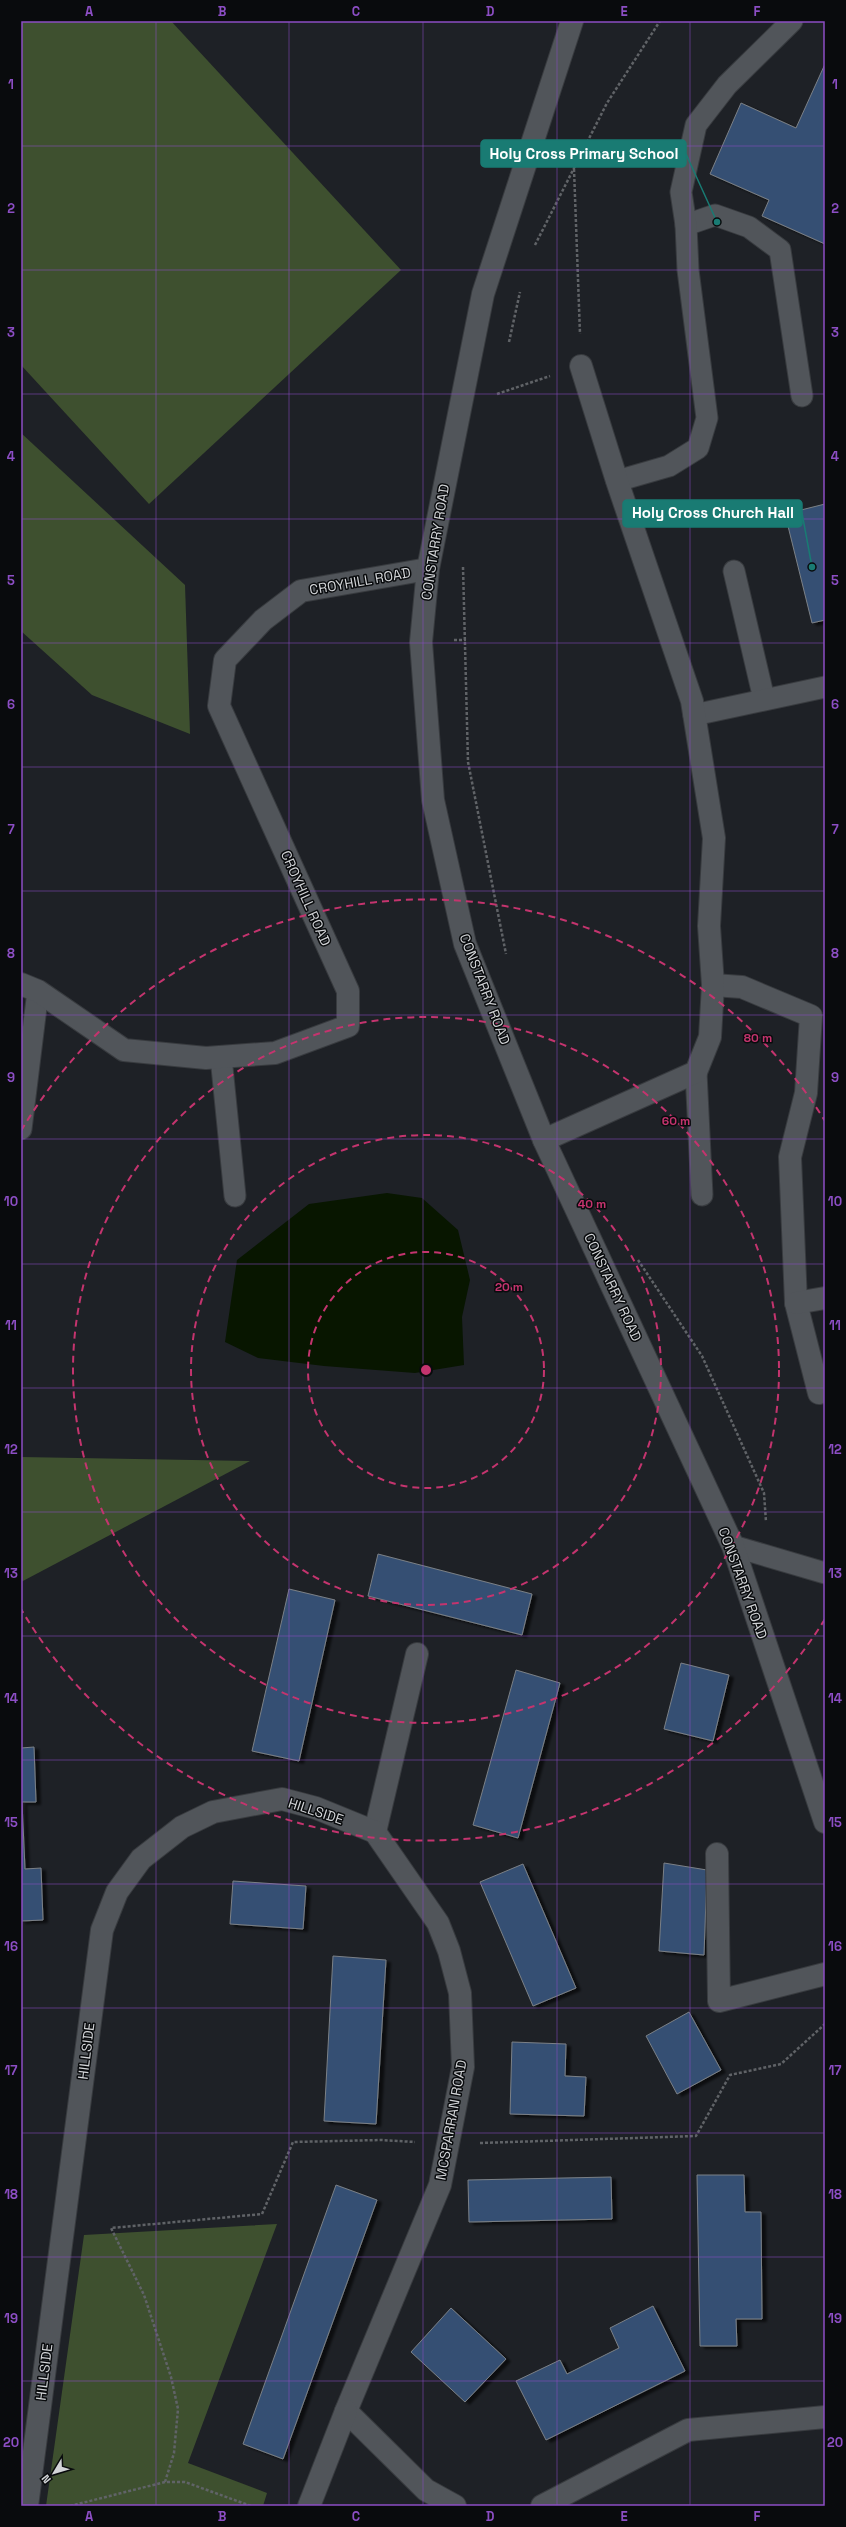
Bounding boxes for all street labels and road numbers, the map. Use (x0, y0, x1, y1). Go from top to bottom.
street label: CONSTARRY ROAD (417, 483, 453, 601)
street label: CROYHILL ROAD (308, 563, 412, 599)
street label: CROYHILL ROAD (277, 847, 335, 949)
street label: CONSTARRY ROAD (456, 931, 514, 1047)
street label: CONSTARRY ROAD (580, 1230, 646, 1344)
street label: CONSTARRY ROAD (714, 1525, 772, 1641)
street label: HILLSIDE (286, 1794, 346, 1828)
street label: HILLSIDE (74, 2021, 98, 2080)
street label: MCSPARRAN ROAD (432, 2059, 470, 2181)
street label: HILLSIDE (32, 2342, 56, 2401)

